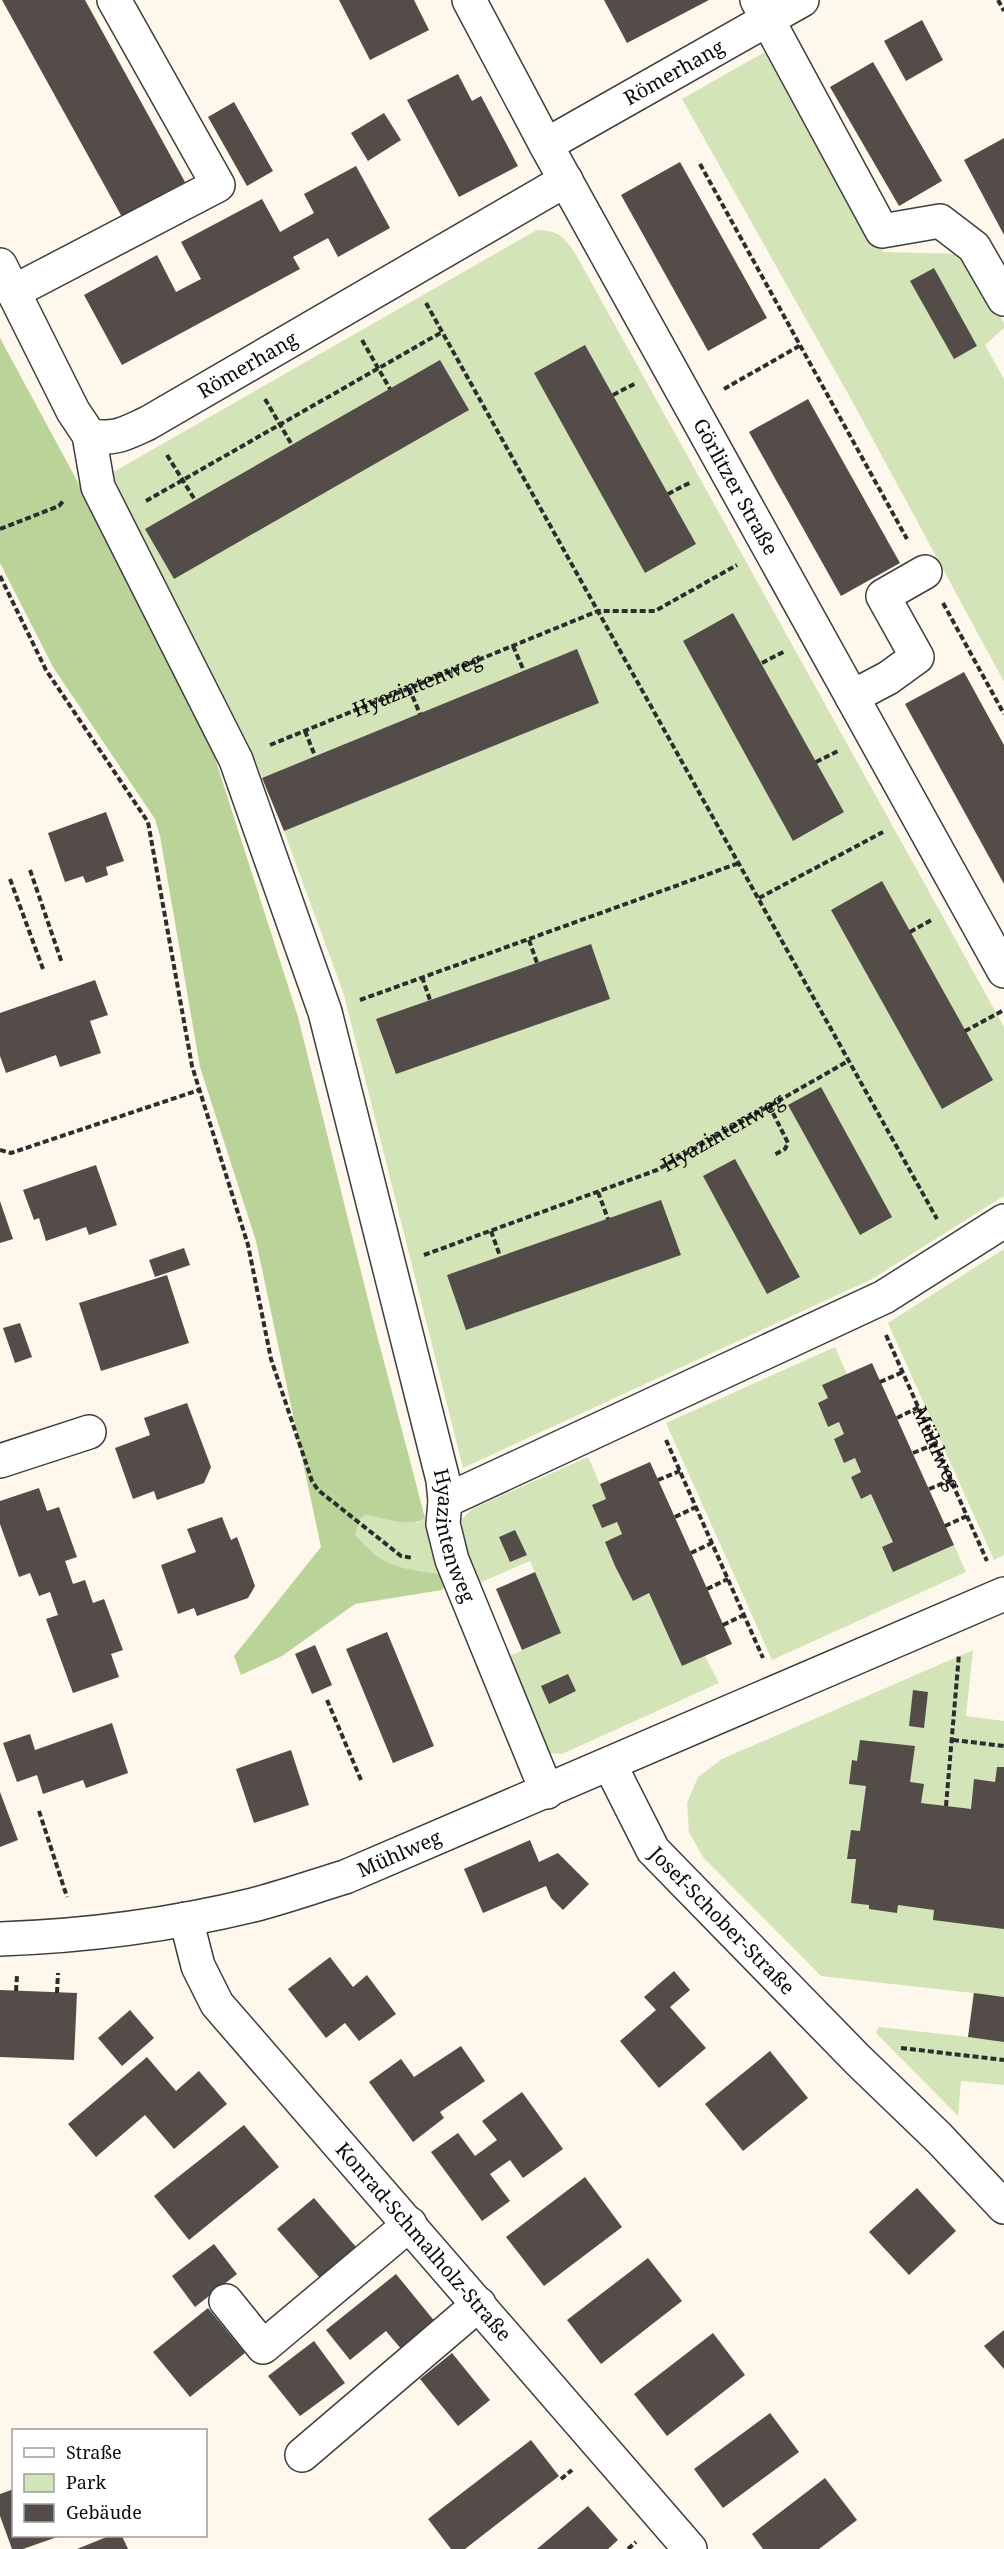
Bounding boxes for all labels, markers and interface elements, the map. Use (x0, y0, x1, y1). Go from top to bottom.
street label: Römerhang (619, 33, 729, 111)
street label: Römerhang (192, 325, 302, 404)
street label: Görlitzer Straße (687, 413, 785, 560)
street label: Hyazintenweg (348, 646, 486, 723)
street label: Hyazintenweg (656, 1086, 789, 1178)
street label: Mühlweg (907, 1402, 968, 1494)
street label: Hyazintenweg (428, 1466, 482, 1607)
street label: Mühlweg (353, 1823, 446, 1883)
street label: Josef-Schober-Straße (643, 1839, 801, 2000)
street label: Konrad-Schmalholz-Straße (330, 2136, 518, 2347)
legend (12, 2429, 207, 2537)
text: Straße (66, 2440, 122, 2464)
text: Park (66, 2470, 106, 2494)
text: Gebäude (66, 2500, 142, 2524)

